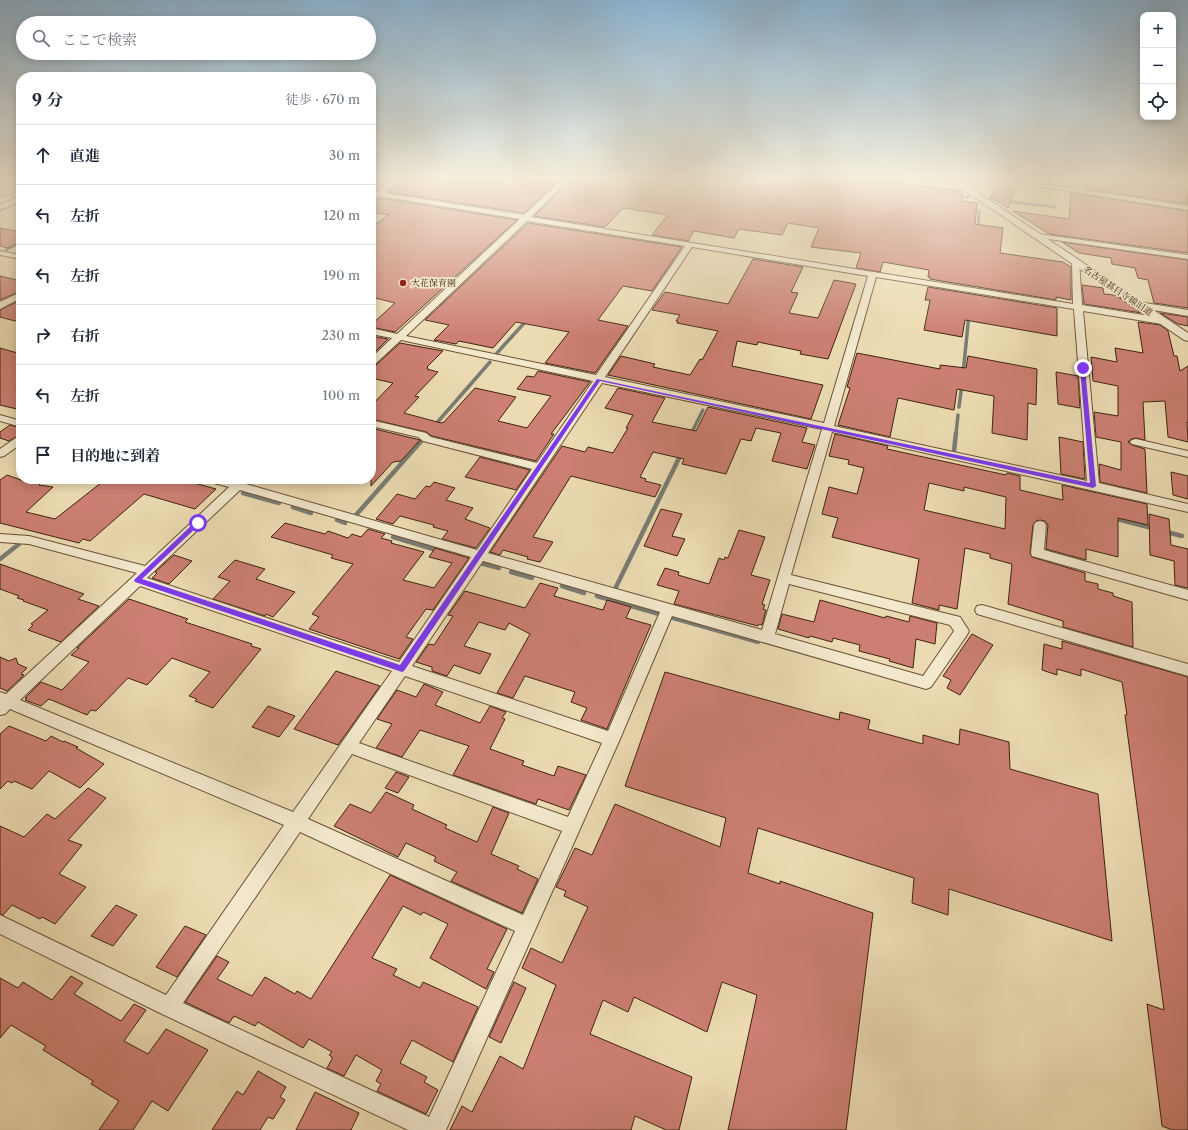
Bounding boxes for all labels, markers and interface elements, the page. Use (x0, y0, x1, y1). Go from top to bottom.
map controls (1140, 12, 1176, 120)
button: + (1140, 12, 1176, 48)
search box (16, 16, 376, 60)
icon: search (30, 27, 52, 49)
text: ここで検索 (62, 30, 137, 49)
button: − (1140, 48, 1176, 84)
button: locate (1140, 84, 1176, 120)
text: 9 分 (32, 90, 63, 110)
text: 徒歩 · 670 m (286, 91, 360, 107)
icon: ahead (32, 144, 54, 166)
text: 直進 (70, 146, 100, 165)
text: 30 m (329, 147, 360, 163)
icon: left (32, 204, 54, 226)
text: 左折 (70, 206, 100, 225)
text: 120 m (323, 207, 360, 223)
street label: 名古屋甚目寺線旧道 (1082, 263, 1155, 318)
icon: left (32, 264, 54, 286)
text: 左折 (70, 266, 100, 285)
text: 190 m (323, 267, 360, 283)
place label: 大花保育園 (411, 277, 456, 288)
marker: 大花保育園 (398, 278, 408, 288)
icon: right (32, 324, 54, 346)
text: 右折 (70, 326, 100, 345)
text: 230 m (322, 327, 360, 343)
route end (1074, 359, 1092, 377)
icon: left (32, 384, 54, 406)
text: 左折 (70, 386, 100, 405)
text: 100 m (322, 387, 360, 403)
icon: arrive (32, 444, 54, 466)
text: 目的地に到着 (70, 446, 160, 465)
route start (189, 514, 207, 532)

